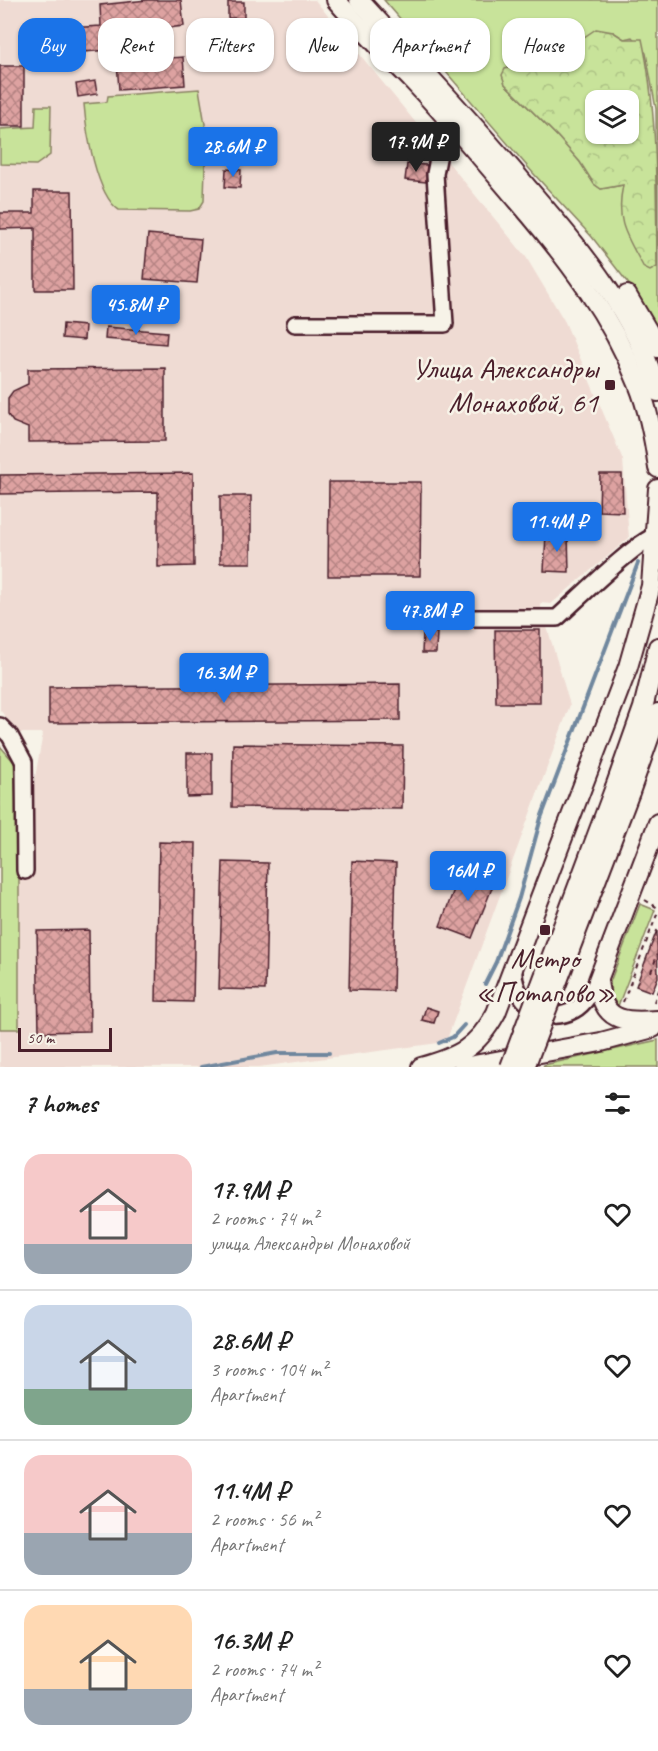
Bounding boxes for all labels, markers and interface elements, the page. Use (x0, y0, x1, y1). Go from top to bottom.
chip: Buy (18, 18, 86, 72)
chip: Rent (98, 18, 174, 72)
chip: Filters (186, 18, 274, 72)
chip: New (286, 18, 358, 72)
chip: Apartment (370, 18, 490, 72)
chip: House (502, 18, 585, 72)
map controls (585, 90, 639, 144)
button: layers (585, 90, 639, 144)
pin: 17.9M ₽ (361, 122, 471, 173)
pin: 28.6M ₽ (178, 127, 288, 178)
text: 17.9M ₽ (386, 129, 446, 154)
text: 28.6M ₽ (202, 134, 264, 159)
pin: 45.8M ₽ (81, 285, 191, 336)
text: 45.8M ₽ (106, 292, 166, 317)
place label: Улица Александры Монаховой, 61 (412, 349, 600, 421)
marker: Улица Александры Монаховой, 61 (603, 378, 617, 392)
pin: 11.4M ₽ (502, 502, 612, 553)
text: 11.4M ₽ (527, 509, 587, 534)
pin: 47.8M ₽ (375, 591, 485, 642)
text: 47.8M ₽ (400, 598, 460, 623)
pin: 16.3M ₽ (169, 653, 279, 704)
text: 16.3M ₽ (193, 660, 255, 685)
pin: 16M ₽ (426, 851, 510, 902)
text: 16M ₽ (444, 858, 492, 883)
marker: Метро «Потапово» (538, 923, 552, 937)
place label: Метро «Потапово» (475, 939, 615, 1011)
scale bar (18, 1025, 112, 1052)
text: 50 m (27, 1028, 54, 1048)
text: 7 homes (24, 1087, 97, 1120)
icon: filters (601, 1087, 634, 1120)
text: 17.9M ₽ (210, 1173, 289, 1206)
icon: home (72, 1178, 144, 1250)
icon: heart (601, 1198, 634, 1231)
text: 2 rooms · 74 m² (210, 1206, 318, 1231)
text: улица Александры Монаховой (210, 1231, 410, 1256)
text: 28.6M ₽ (210, 1324, 289, 1357)
icon: home (72, 1329, 144, 1401)
icon: heart (601, 1349, 634, 1382)
text: 3 rooms · 104 m² (210, 1357, 327, 1382)
text: Apartment (210, 1382, 283, 1407)
text: 11.4M ₽ (210, 1474, 289, 1507)
icon: home (72, 1479, 144, 1551)
icon: heart (601, 1499, 634, 1532)
text: 2 rooms · 56 m² (210, 1507, 318, 1532)
text: Apartment (210, 1532, 283, 1557)
text: 16.3M ₽ (210, 1624, 289, 1657)
icon: home (72, 1629, 144, 1701)
icon: heart (601, 1649, 634, 1682)
text: 2 rooms · 74 m² (210, 1657, 318, 1682)
text: Apartment (210, 1682, 283, 1707)

